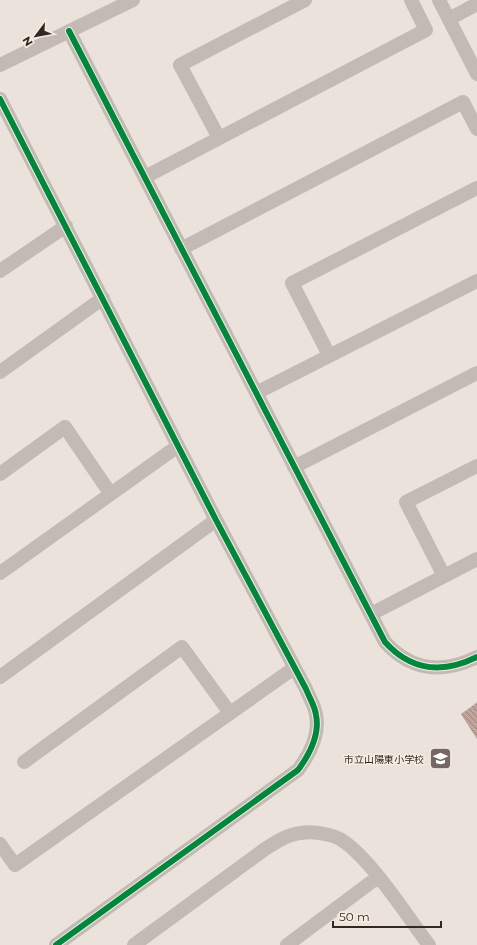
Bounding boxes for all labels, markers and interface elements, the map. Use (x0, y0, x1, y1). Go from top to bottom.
north arrow (16, 16, 56, 56)
text: N (19, 34, 36, 49)
school or university icon: 市立山陽東小学校 (427, 746, 453, 772)
place label: 市立山陽東小学校 (344, 753, 424, 766)
scale bar (333, 903, 441, 929)
text: 50 m (339, 909, 370, 924)

